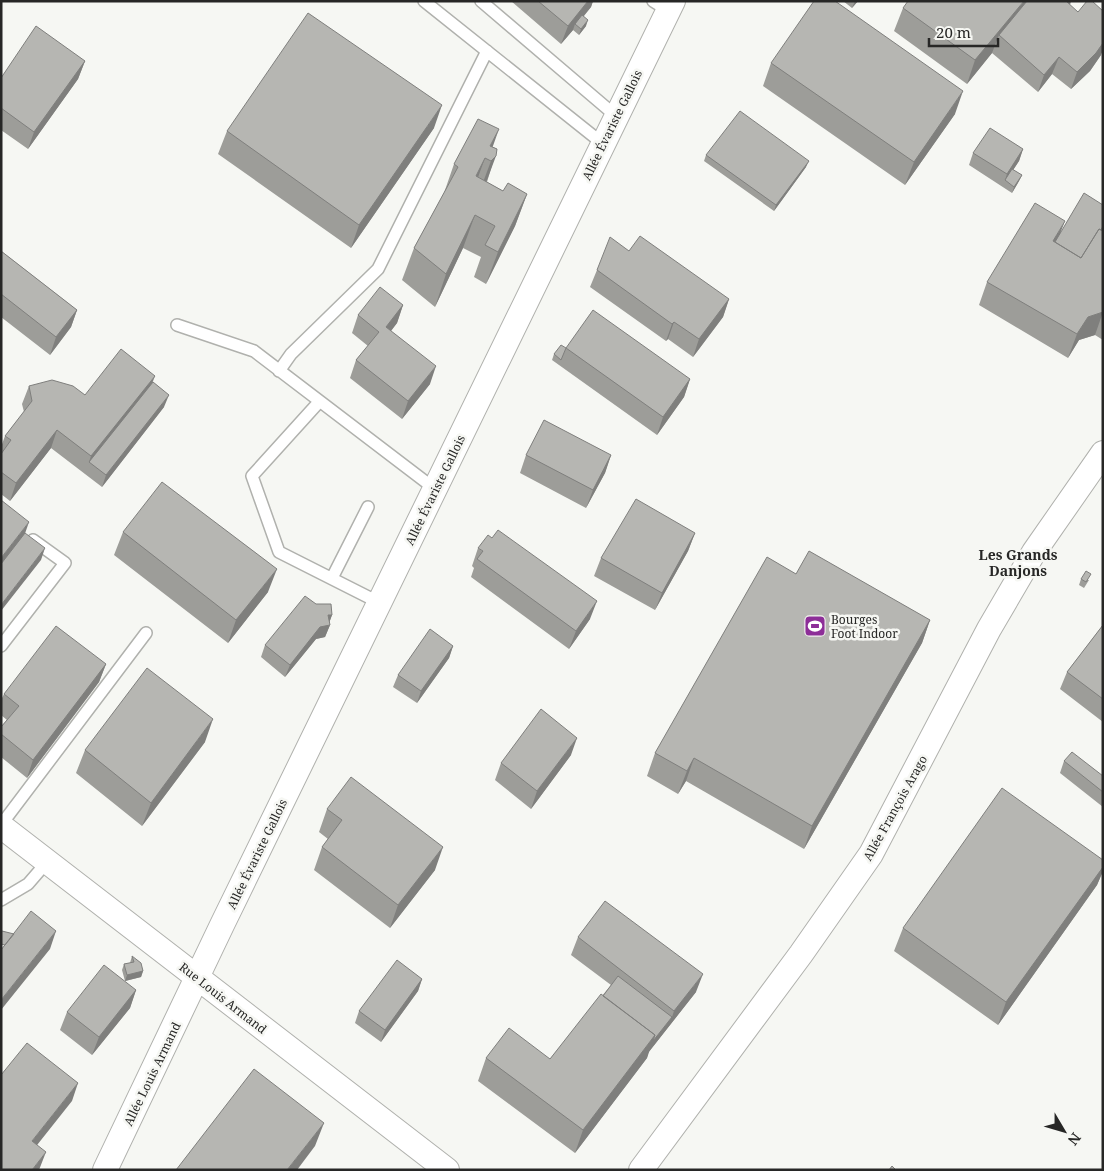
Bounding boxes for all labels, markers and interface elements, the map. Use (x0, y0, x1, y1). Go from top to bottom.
scale bar (929, 15, 998, 47)
text: 20 m (936, 22, 971, 42)
street label: Allée Évariste Gallois (578, 67, 646, 183)
street label: Allée Évariste Gallois (401, 432, 469, 548)
district label: Les Grands Danjons (979, 545, 1058, 580)
place label: Bourges Foot Indoor (831, 611, 898, 642)
sports icon: Bourges Foot Indoor (803, 614, 827, 638)
street label: Allée François Arago (859, 752, 931, 864)
street label: Allée Évariste Gallois (223, 796, 291, 912)
street label: Rue Louis Armand (176, 958, 271, 1038)
street label: Allée Louis Armand (119, 1019, 185, 1129)
north arrow (1039, 1106, 1089, 1156)
text: N (1064, 1129, 1086, 1150)

